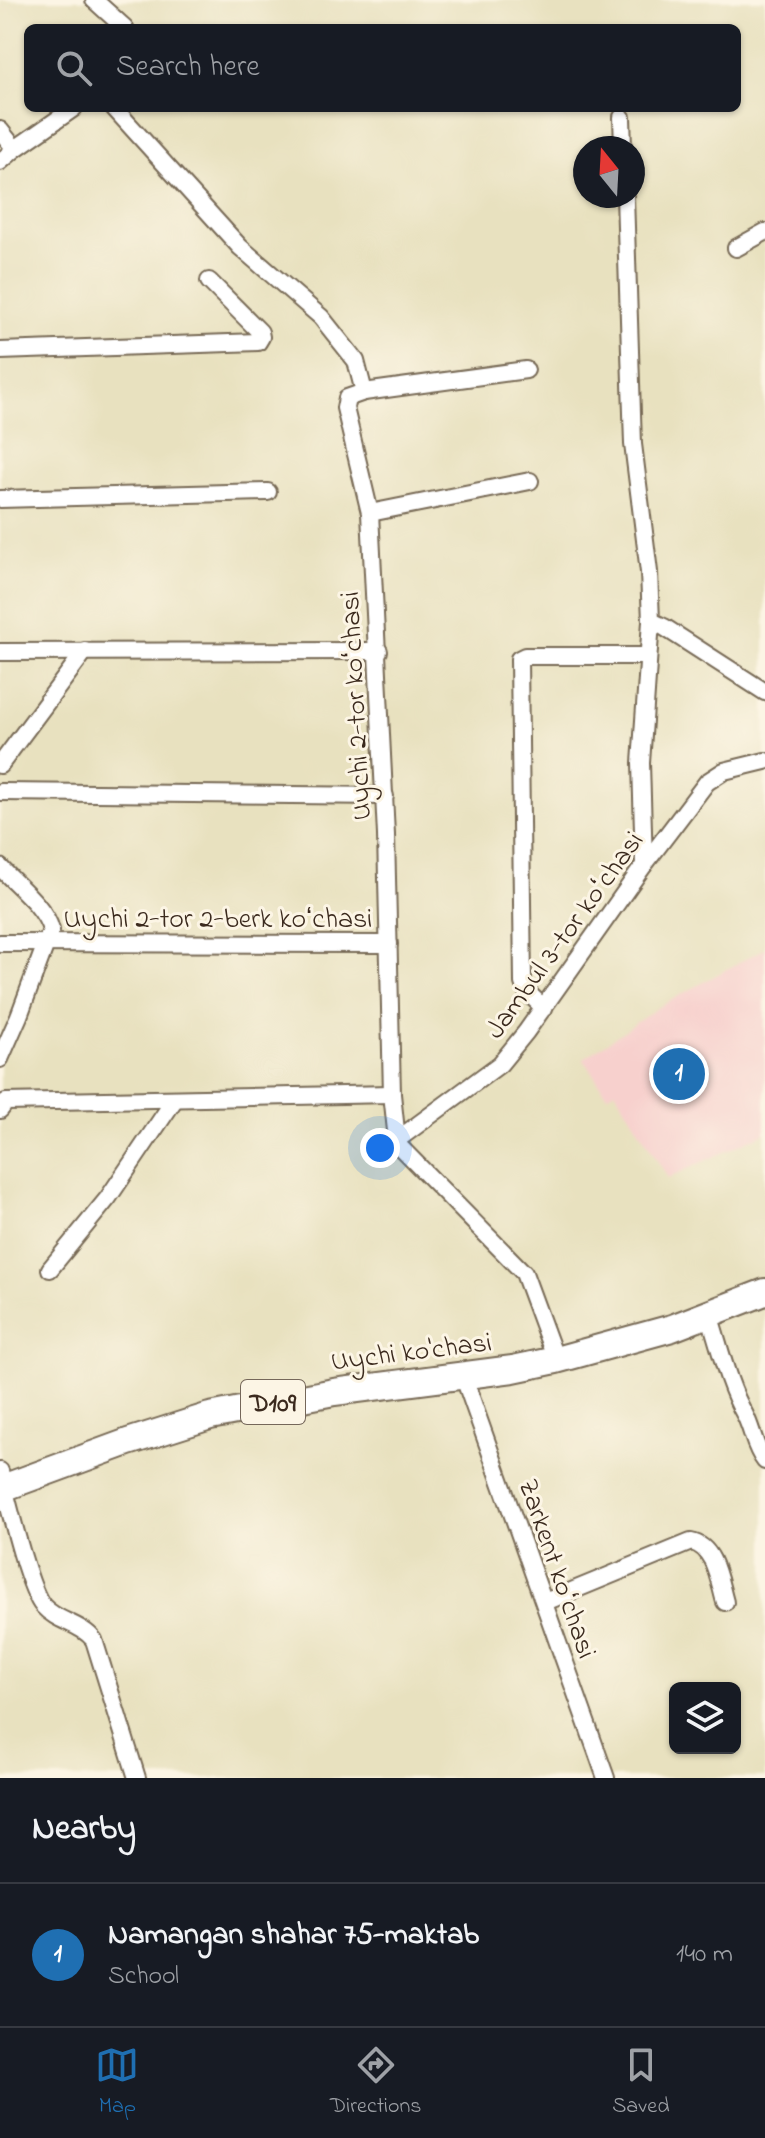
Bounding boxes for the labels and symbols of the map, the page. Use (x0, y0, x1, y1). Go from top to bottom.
north arrow (573, 136, 645, 208)
street label: Uychi 2-tor koʻchasi (331, 590, 384, 821)
street label: Jambul 3-tor koʻchasi (476, 824, 655, 1048)
street label: Uychi 2-tor 2-berk koʻchasi (64, 900, 372, 941)
pin: 1 (653, 1044, 705, 1104)
your location (360, 1128, 400, 1168)
street label: Uychi ko'chasi (329, 1323, 494, 1384)
road number: D109 (241, 1380, 305, 1424)
street label: Zarkent koʻchasi (506, 1474, 606, 1665)

